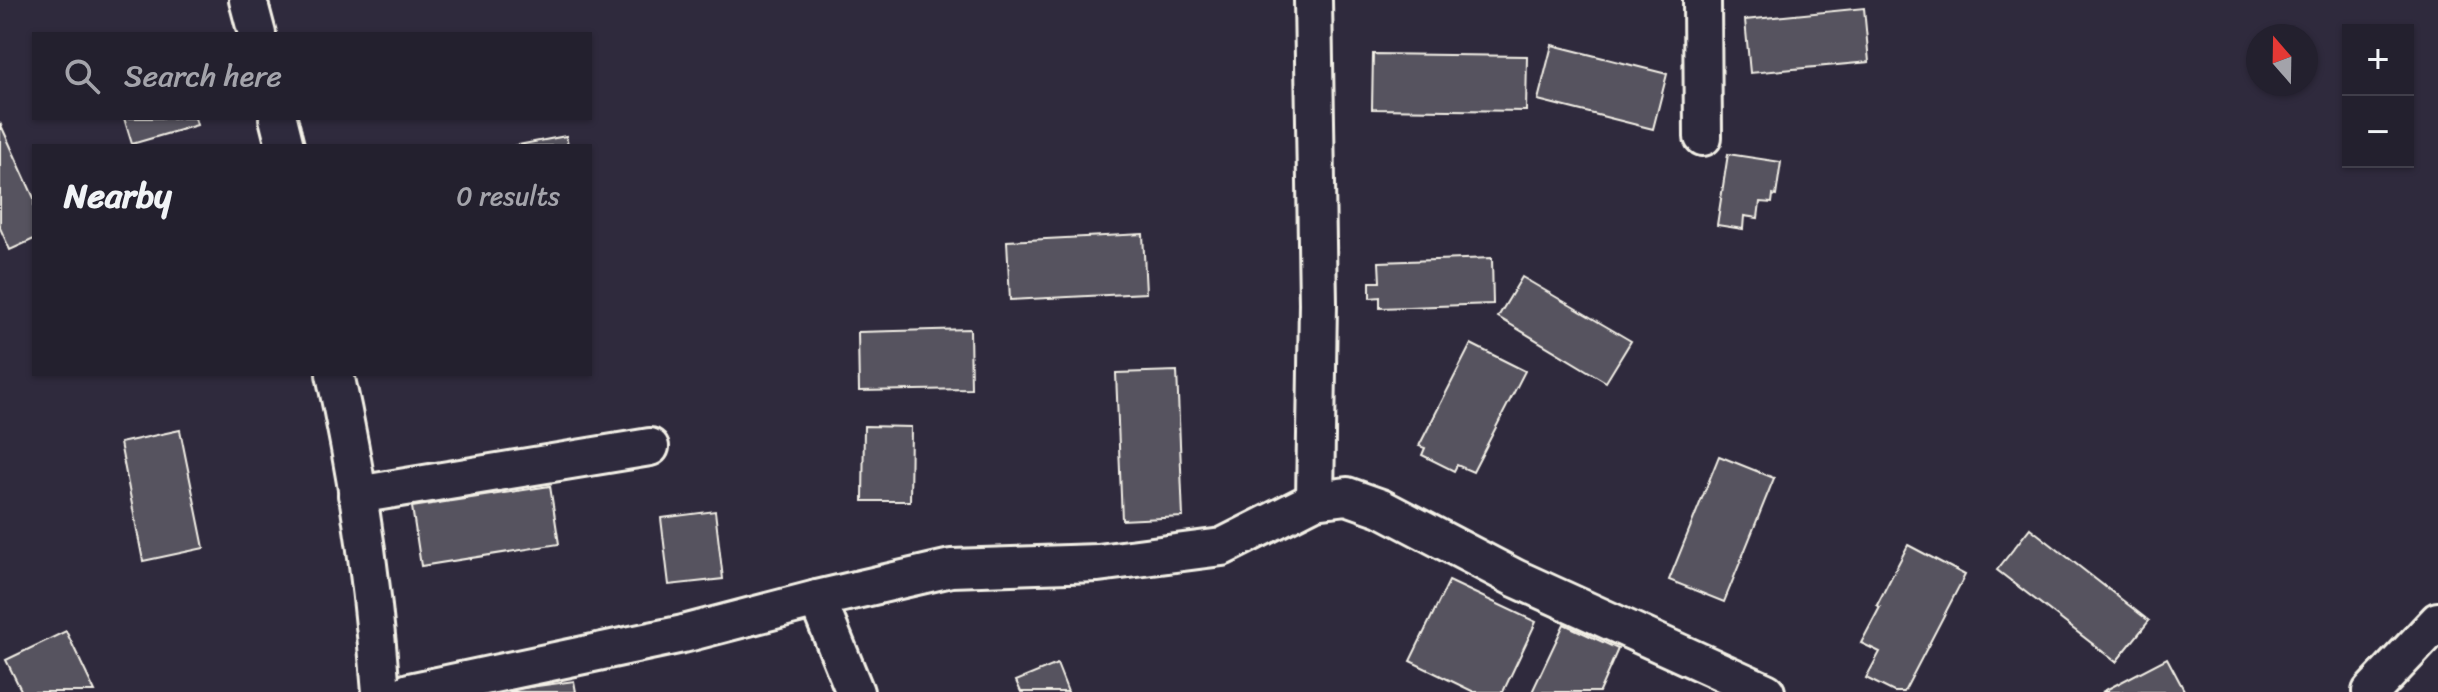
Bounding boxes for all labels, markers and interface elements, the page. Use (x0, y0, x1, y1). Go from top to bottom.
north arrow (2246, 24, 2318, 96)
map controls (2342, 24, 2414, 168)
button: + (2342, 24, 2414, 96)
search box (32, 32, 592, 120)
text: Search here (124, 49, 282, 103)
icon: search (60, 54, 104, 98)
button: − (2342, 96, 2414, 168)
text: Nearby (64, 166, 172, 226)
text: 0 results (456, 173, 560, 219)

